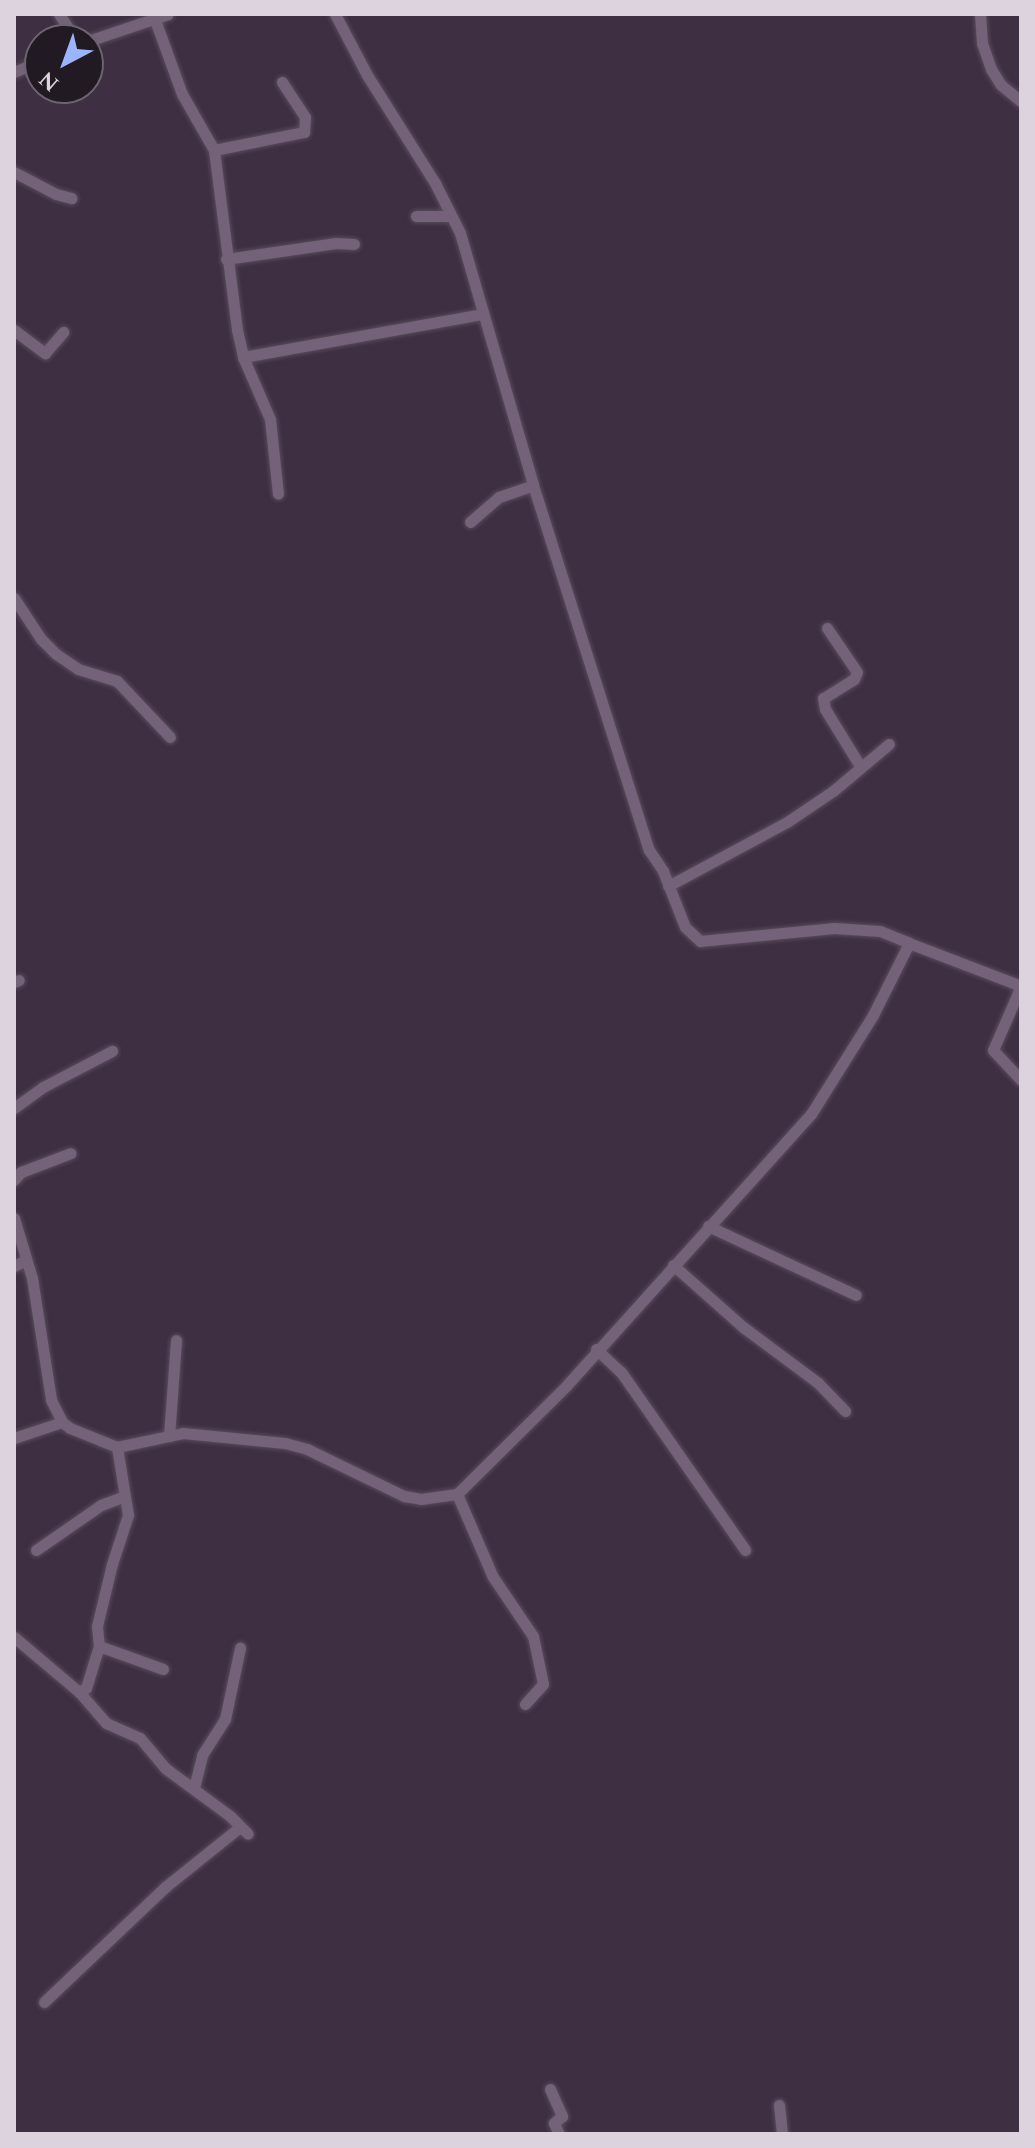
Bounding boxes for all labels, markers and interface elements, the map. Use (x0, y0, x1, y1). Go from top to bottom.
north arrow (24, 24, 104, 104)
text: N (32, 63, 67, 99)

